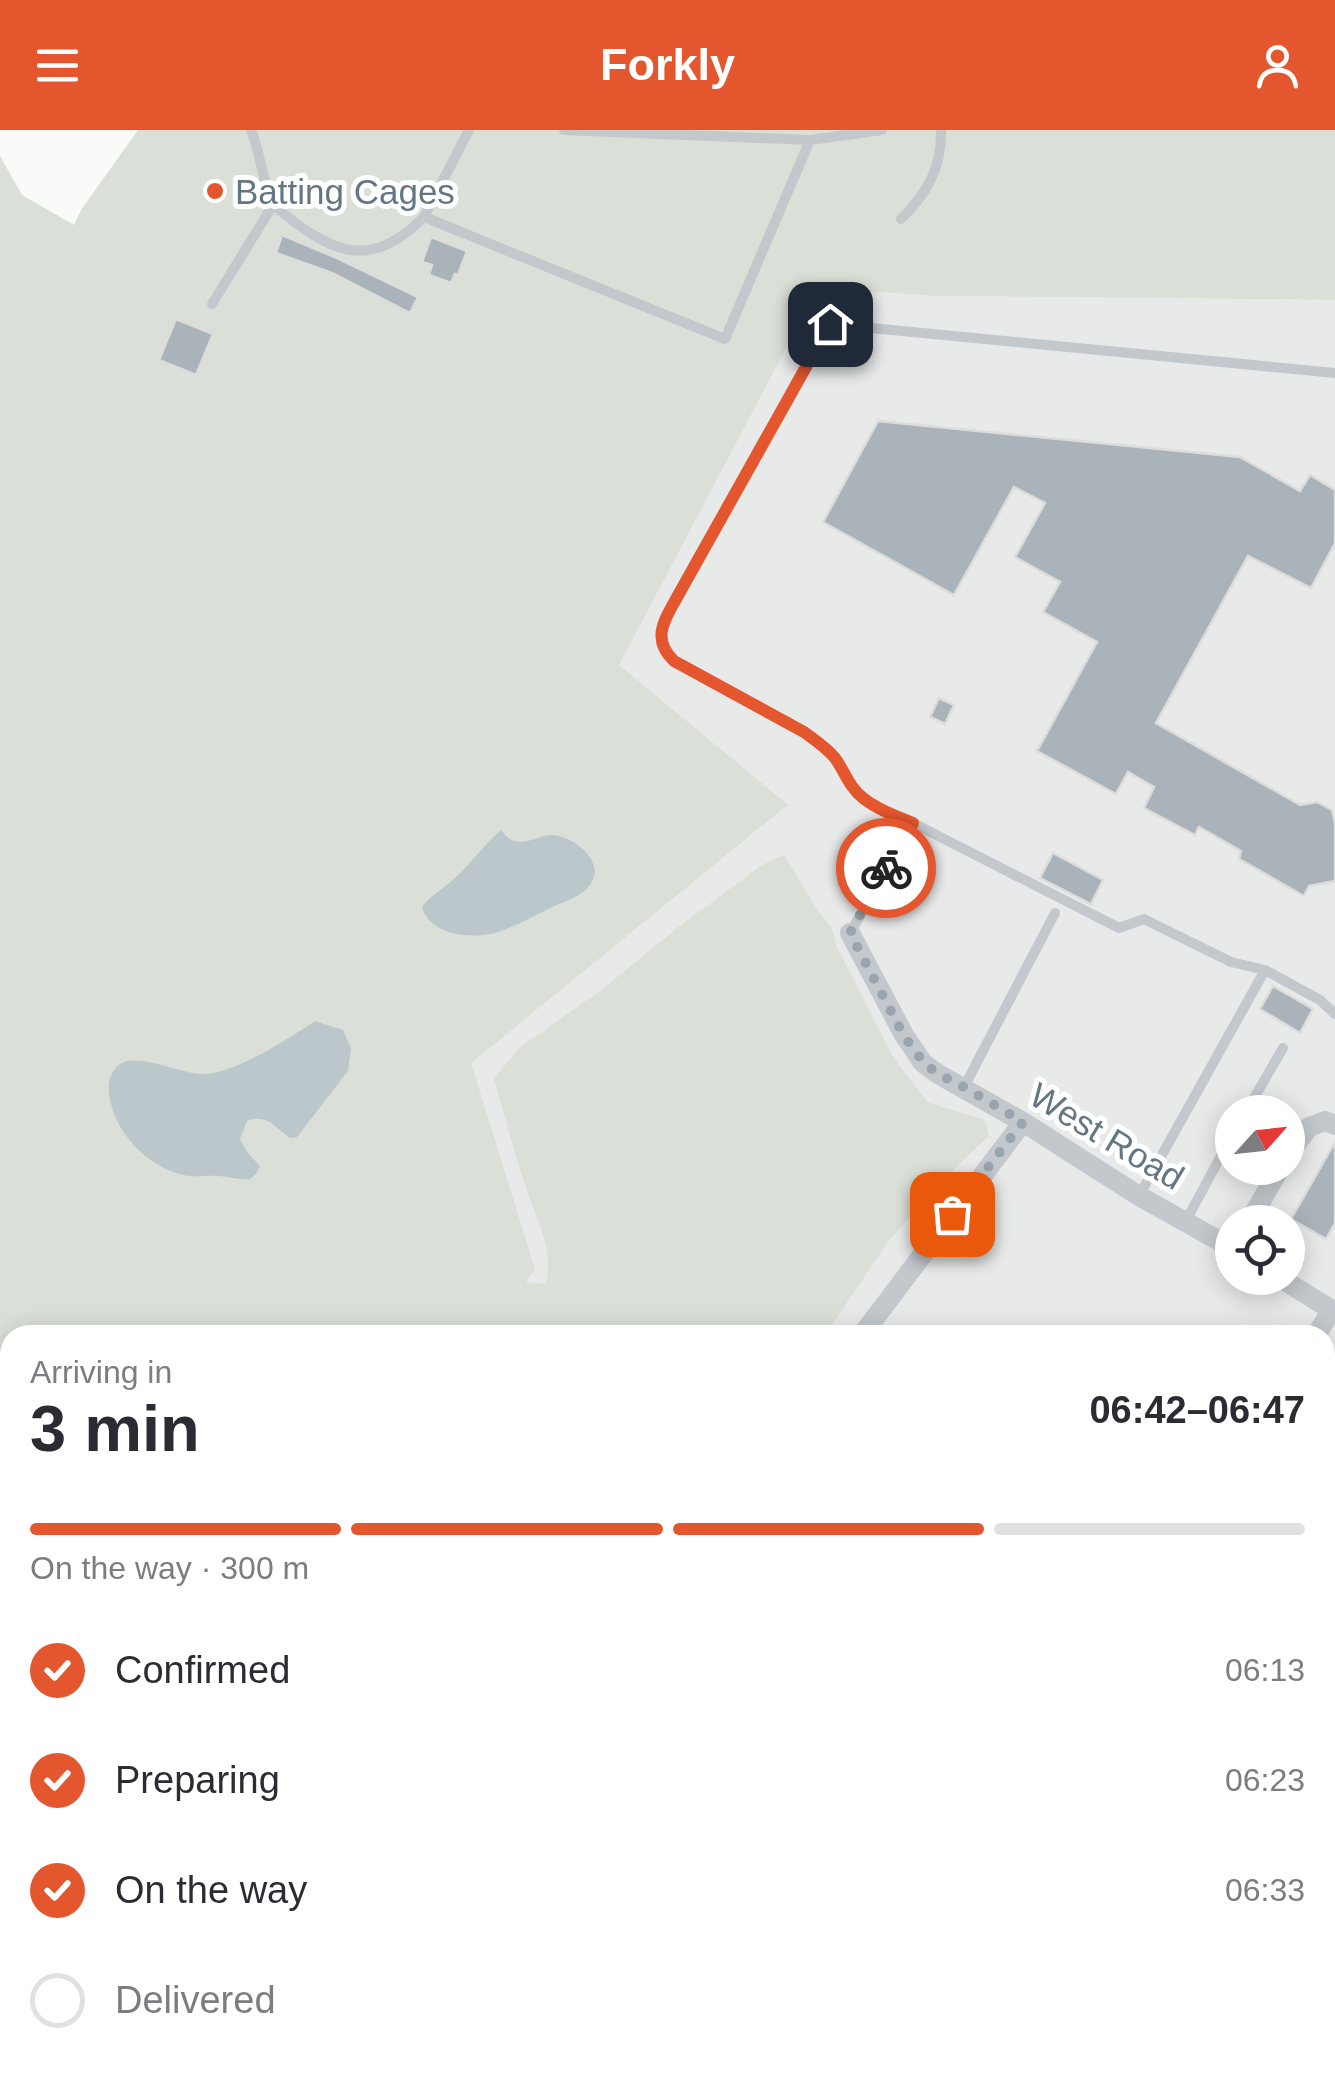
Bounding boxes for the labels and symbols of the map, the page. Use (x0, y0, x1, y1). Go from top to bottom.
place label: Batting Cages (235, 172, 455, 211)
marker: Batting Cages (204, 180, 226, 202)
pin (788, 282, 873, 367)
courier (836, 818, 936, 918)
street label: West Road (1023, 1075, 1191, 1197)
north arrow (1215, 1095, 1305, 1185)
pin (910, 1172, 995, 1257)

